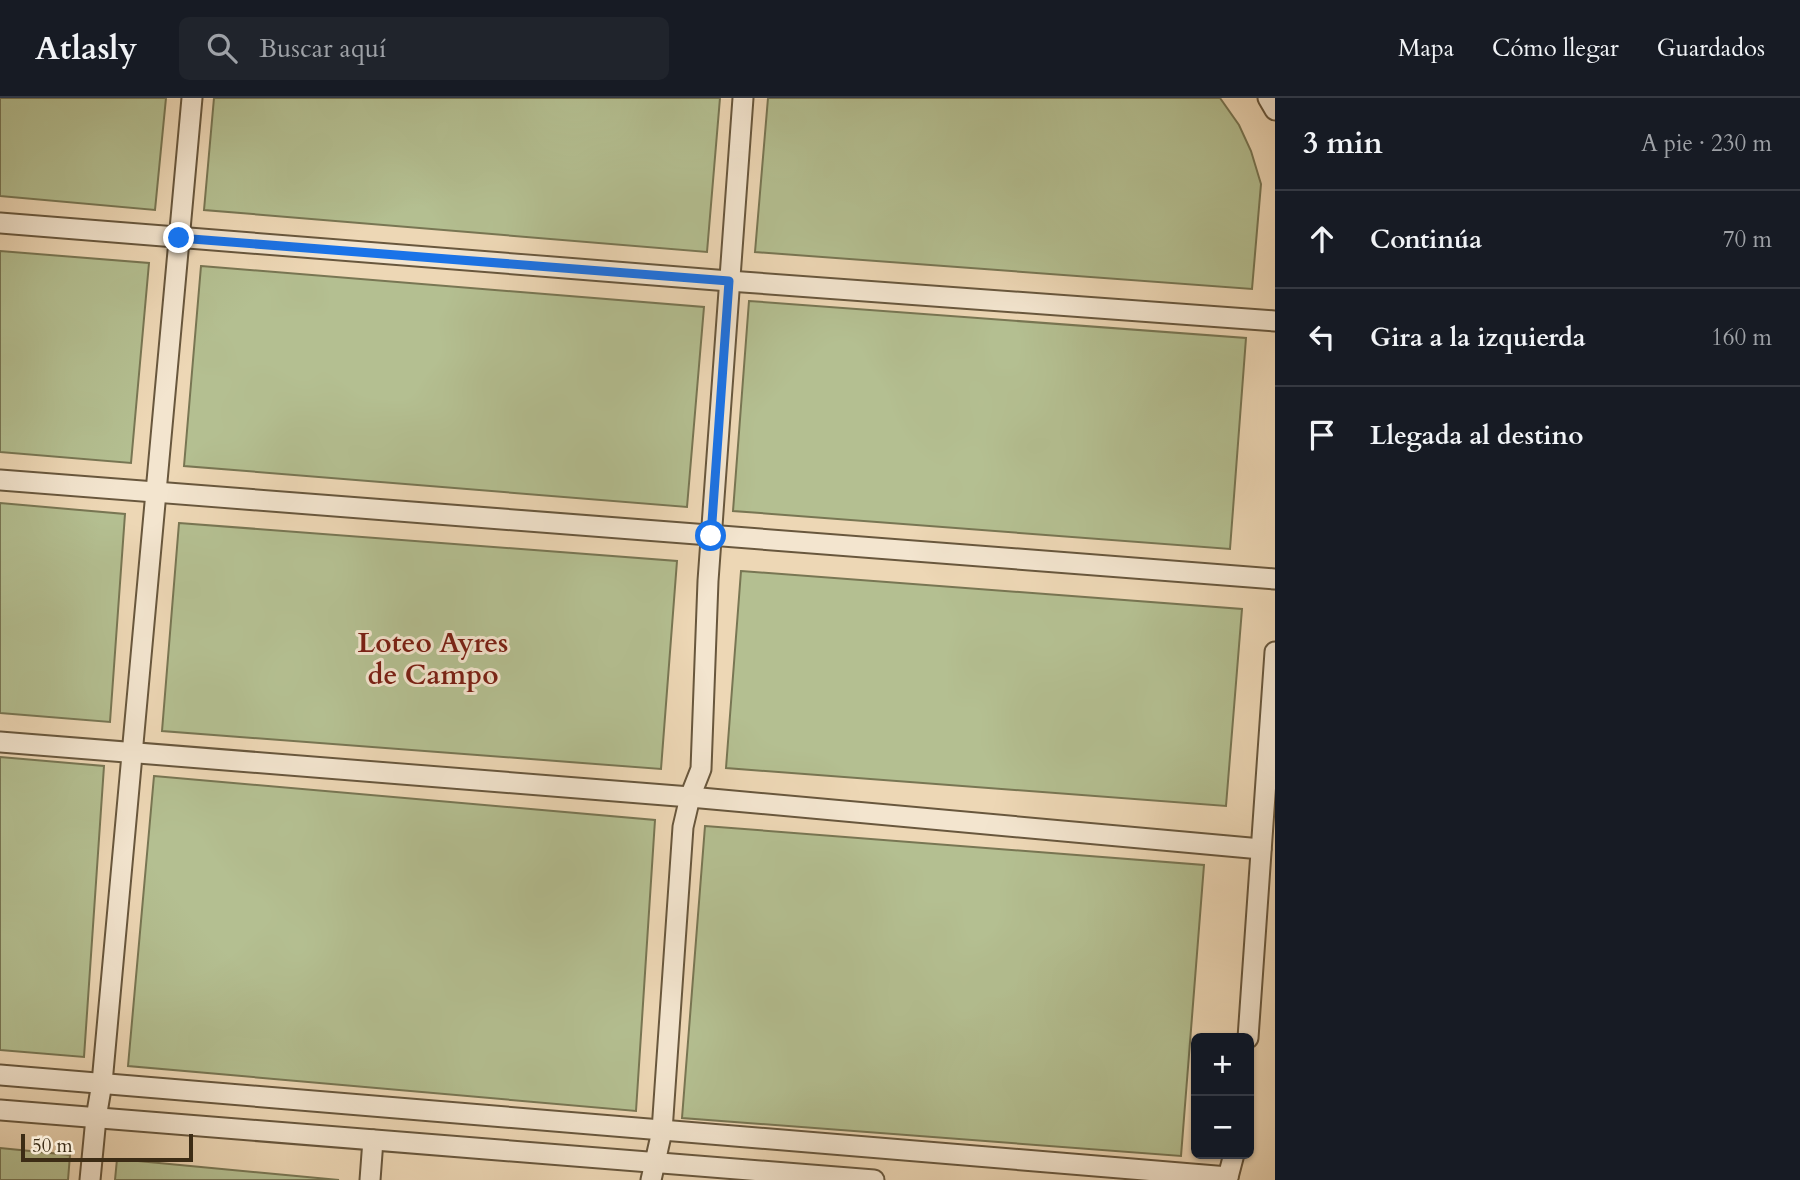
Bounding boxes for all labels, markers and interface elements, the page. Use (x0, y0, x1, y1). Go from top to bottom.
search box (179, 17, 669, 80)
text: Atlasly (35, 26, 137, 71)
icon: search (203, 29, 241, 67)
text: Buscar aquí (259, 31, 386, 66)
text: Mapa (1398, 32, 1454, 65)
text: Cómo llegar (1492, 32, 1619, 65)
text: Guardados (1657, 32, 1765, 65)
text: 3 min (1303, 123, 1383, 164)
text: A pie · 230 m (1641, 128, 1772, 159)
icon: ahead (1303, 220, 1341, 258)
route end (163, 222, 194, 253)
text: Continúa (1370, 222, 1482, 257)
text: 70 m (1723, 224, 1772, 255)
icon: left (1303, 318, 1341, 356)
text: Gira a la izquierda (1370, 320, 1586, 355)
text: 160 m (1711, 322, 1772, 353)
icon: arrive (1303, 416, 1341, 454)
text: Llegada al destino (1370, 418, 1584, 453)
route start (695, 520, 726, 551)
district label: Loteo Ayres de Campo (358, 624, 508, 694)
map controls (1191, 1033, 1254, 1159)
button: + (1191, 1033, 1254, 1096)
button: − (1191, 1096, 1254, 1159)
scale bar (21, 1131, 192, 1163)
text: 50 m (32, 1133, 73, 1159)

